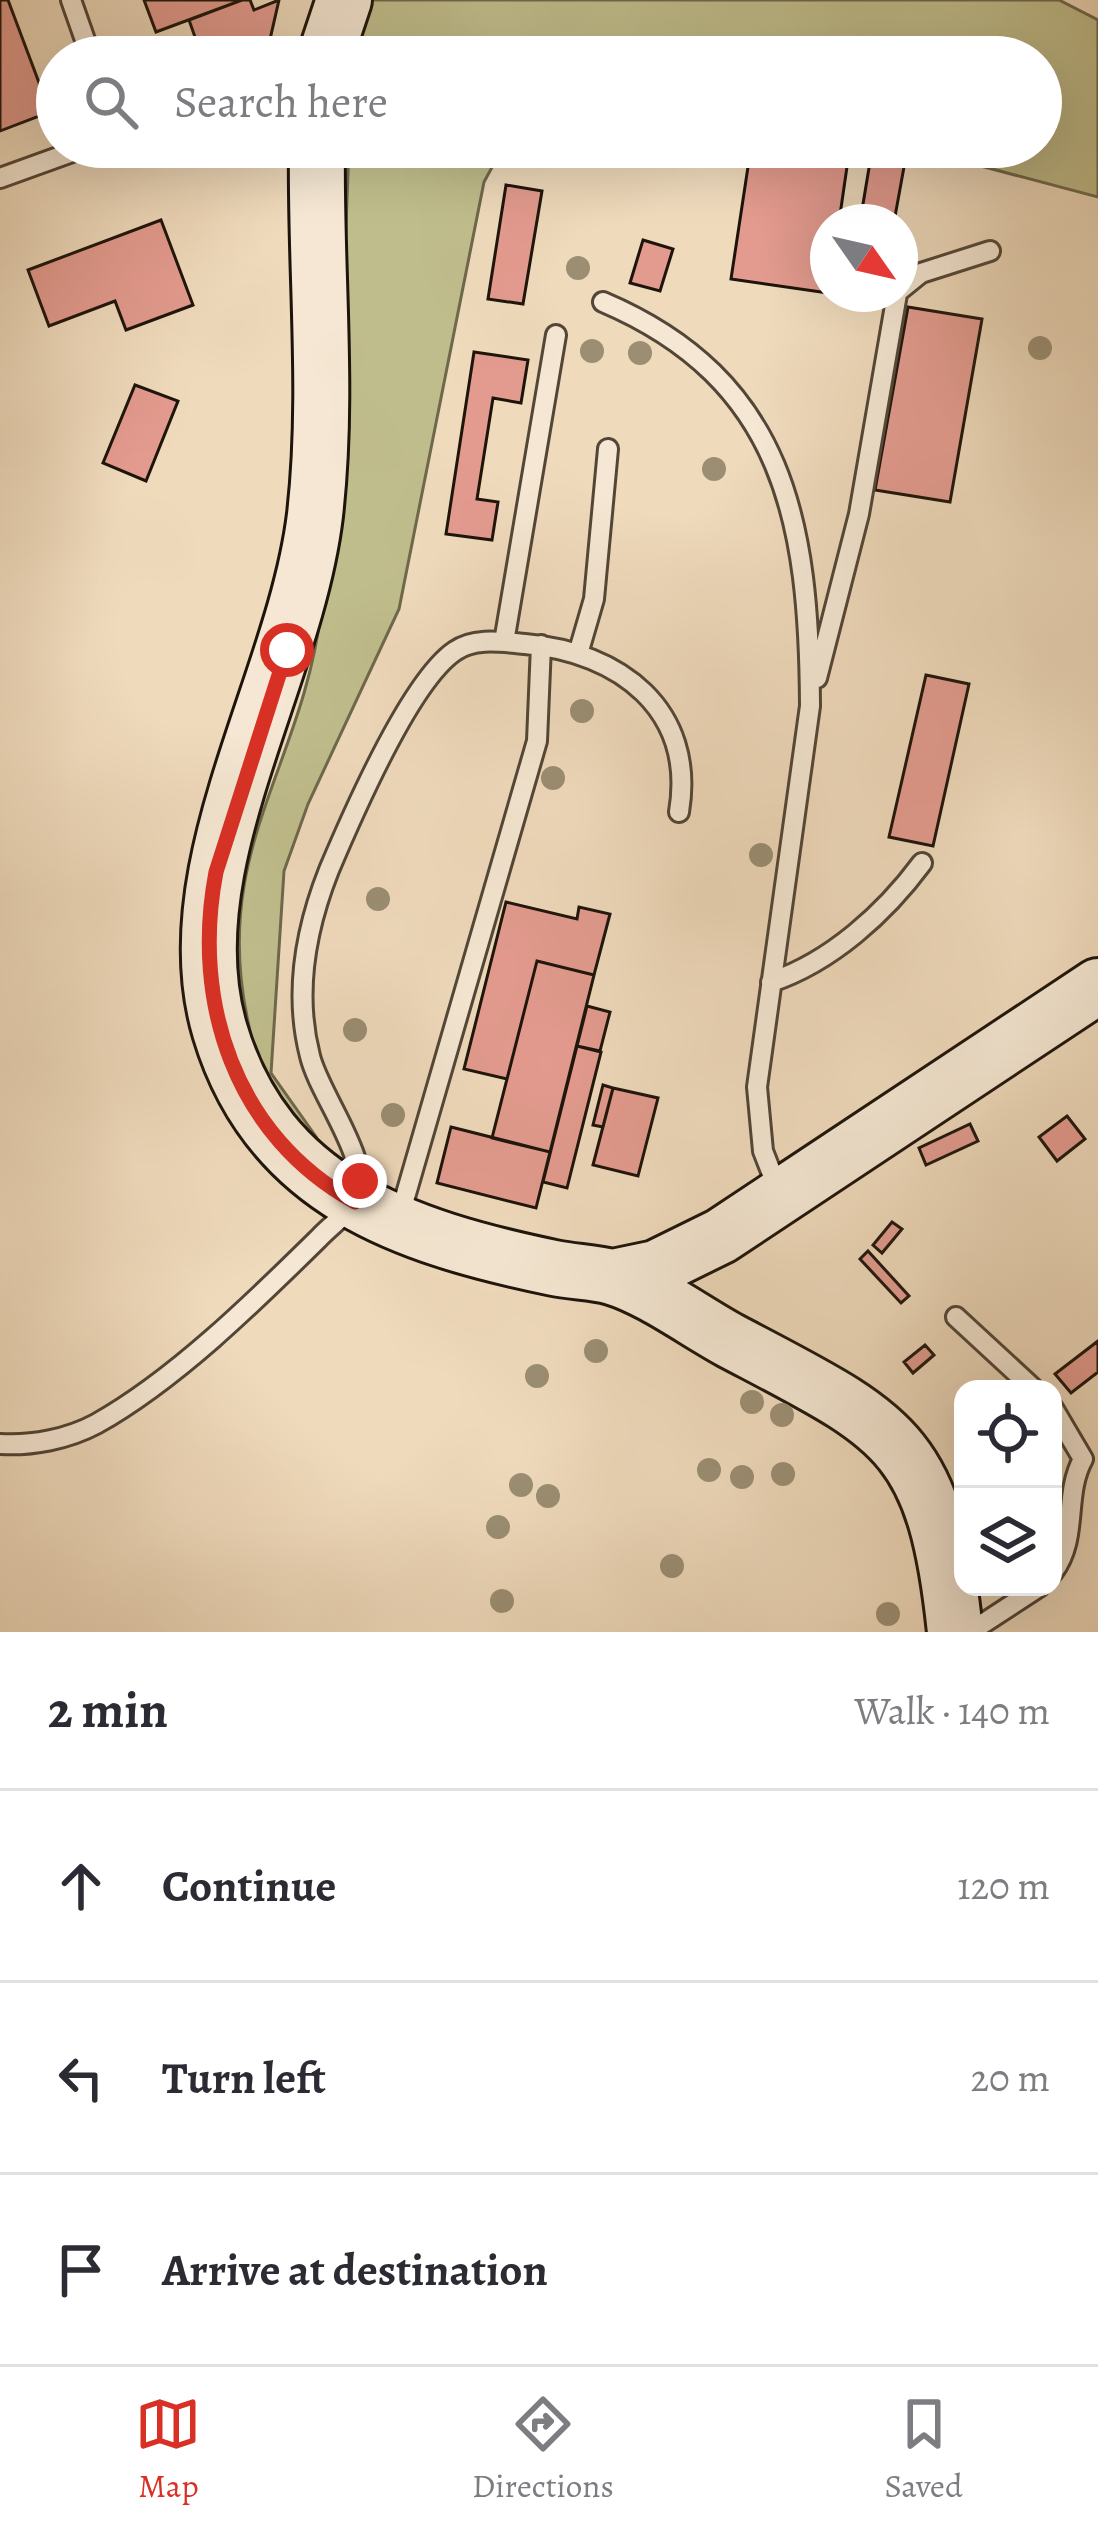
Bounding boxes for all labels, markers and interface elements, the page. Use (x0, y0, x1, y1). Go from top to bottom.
search box (36, 36, 1062, 168)
icon: search (78, 69, 144, 135)
text: Search here (174, 71, 388, 133)
north arrow (810, 204, 918, 312)
route start (260, 623, 314, 677)
route end (333, 1154, 387, 1208)
map controls (954, 1380, 1062, 1596)
button: locate (954, 1380, 1062, 1488)
button: layers (954, 1488, 1062, 1596)
text: 2 min (48, 1675, 168, 1745)
text: Walk · 140 m (855, 1684, 1050, 1737)
icon: ahead (48, 1853, 114, 1919)
text: Continue (162, 1855, 336, 1917)
text: 120 m (957, 1859, 1050, 1912)
icon: left (48, 2045, 114, 2111)
text: Turn left (162, 2047, 326, 2109)
text: 20 m (971, 2051, 1050, 2104)
icon: arrive (48, 2237, 114, 2303)
text: Arrive at destination (162, 2239, 548, 2301)
tab: Map (135, 2391, 201, 2508)
tab: Directions (472, 2391, 614, 2508)
tab: Saved (884, 2391, 963, 2508)

